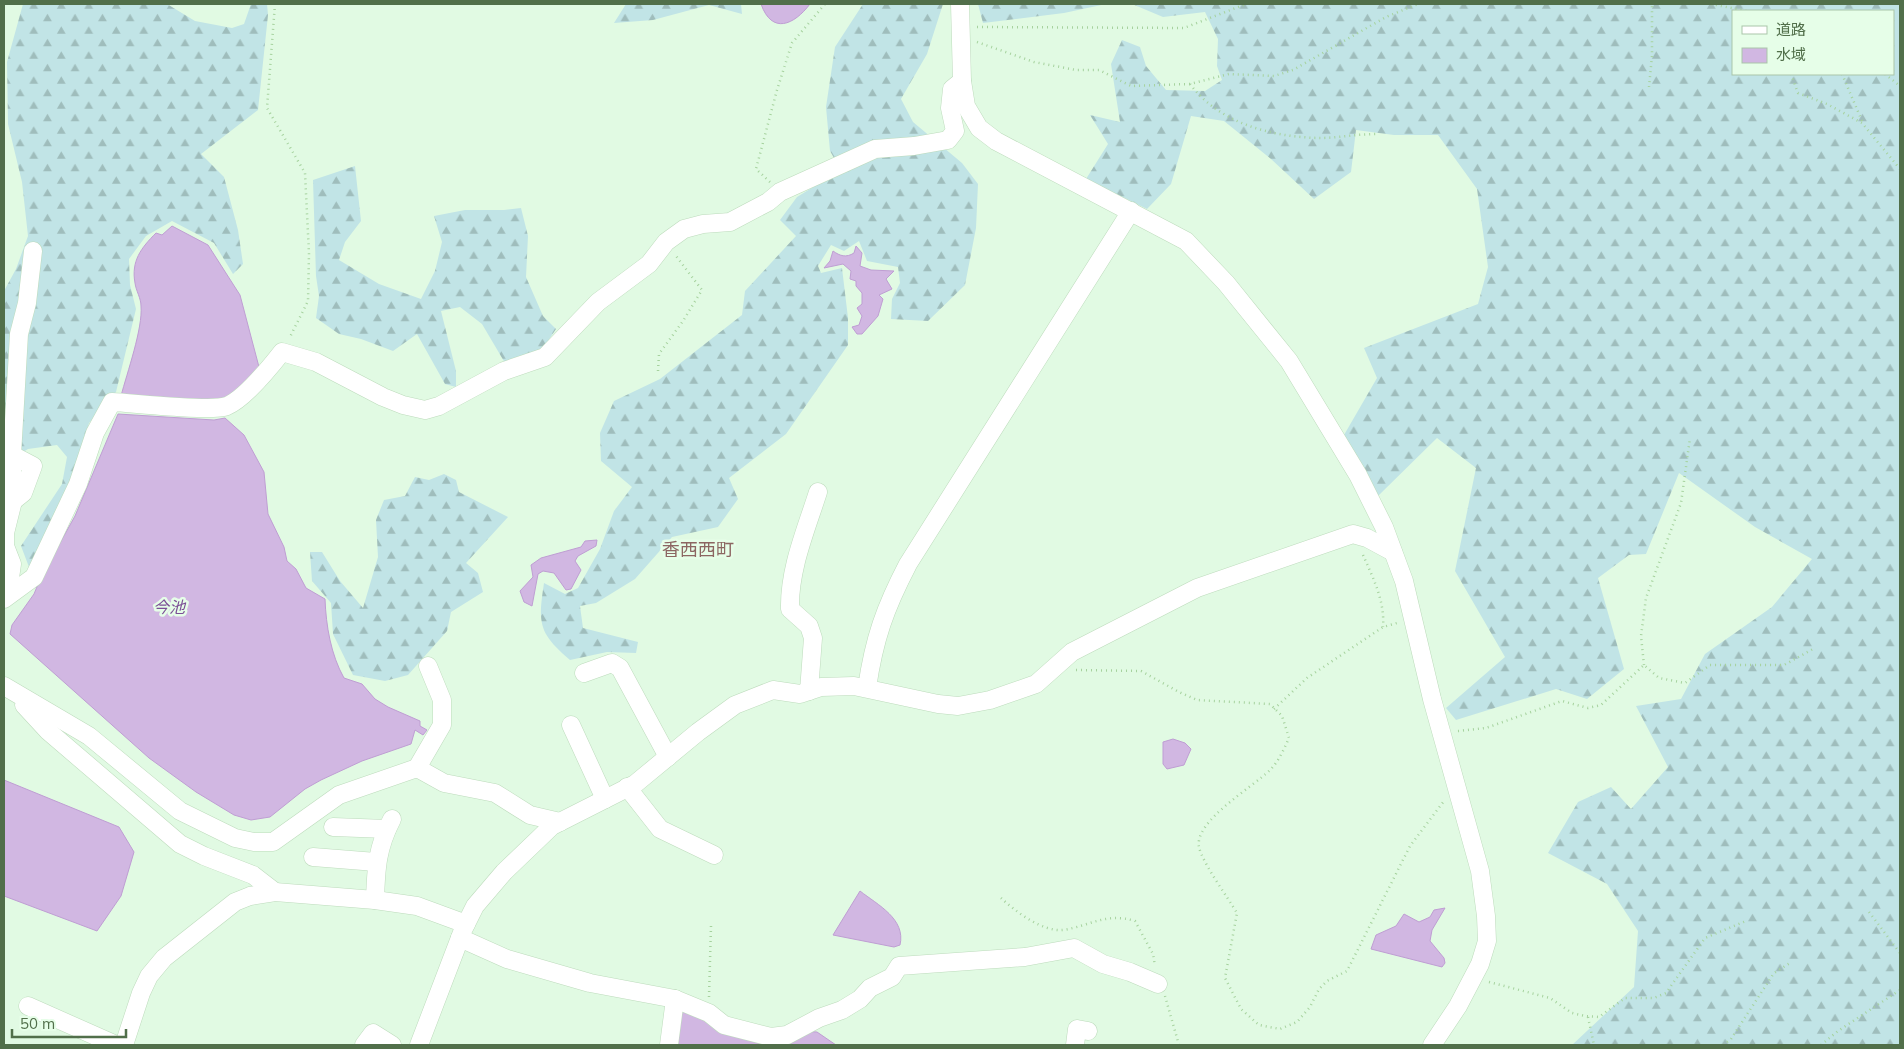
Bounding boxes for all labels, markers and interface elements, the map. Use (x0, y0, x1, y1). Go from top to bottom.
legend (1732, 10, 1894, 75)
text: 道路 (1776, 20, 1806, 39)
text: 水域 (1776, 45, 1806, 64)
district label: 香西西町 (662, 538, 734, 561)
water label: 今池 (153, 597, 187, 617)
scale bar (12, 1006, 126, 1038)
text: 50 m (20, 1014, 55, 1033)

